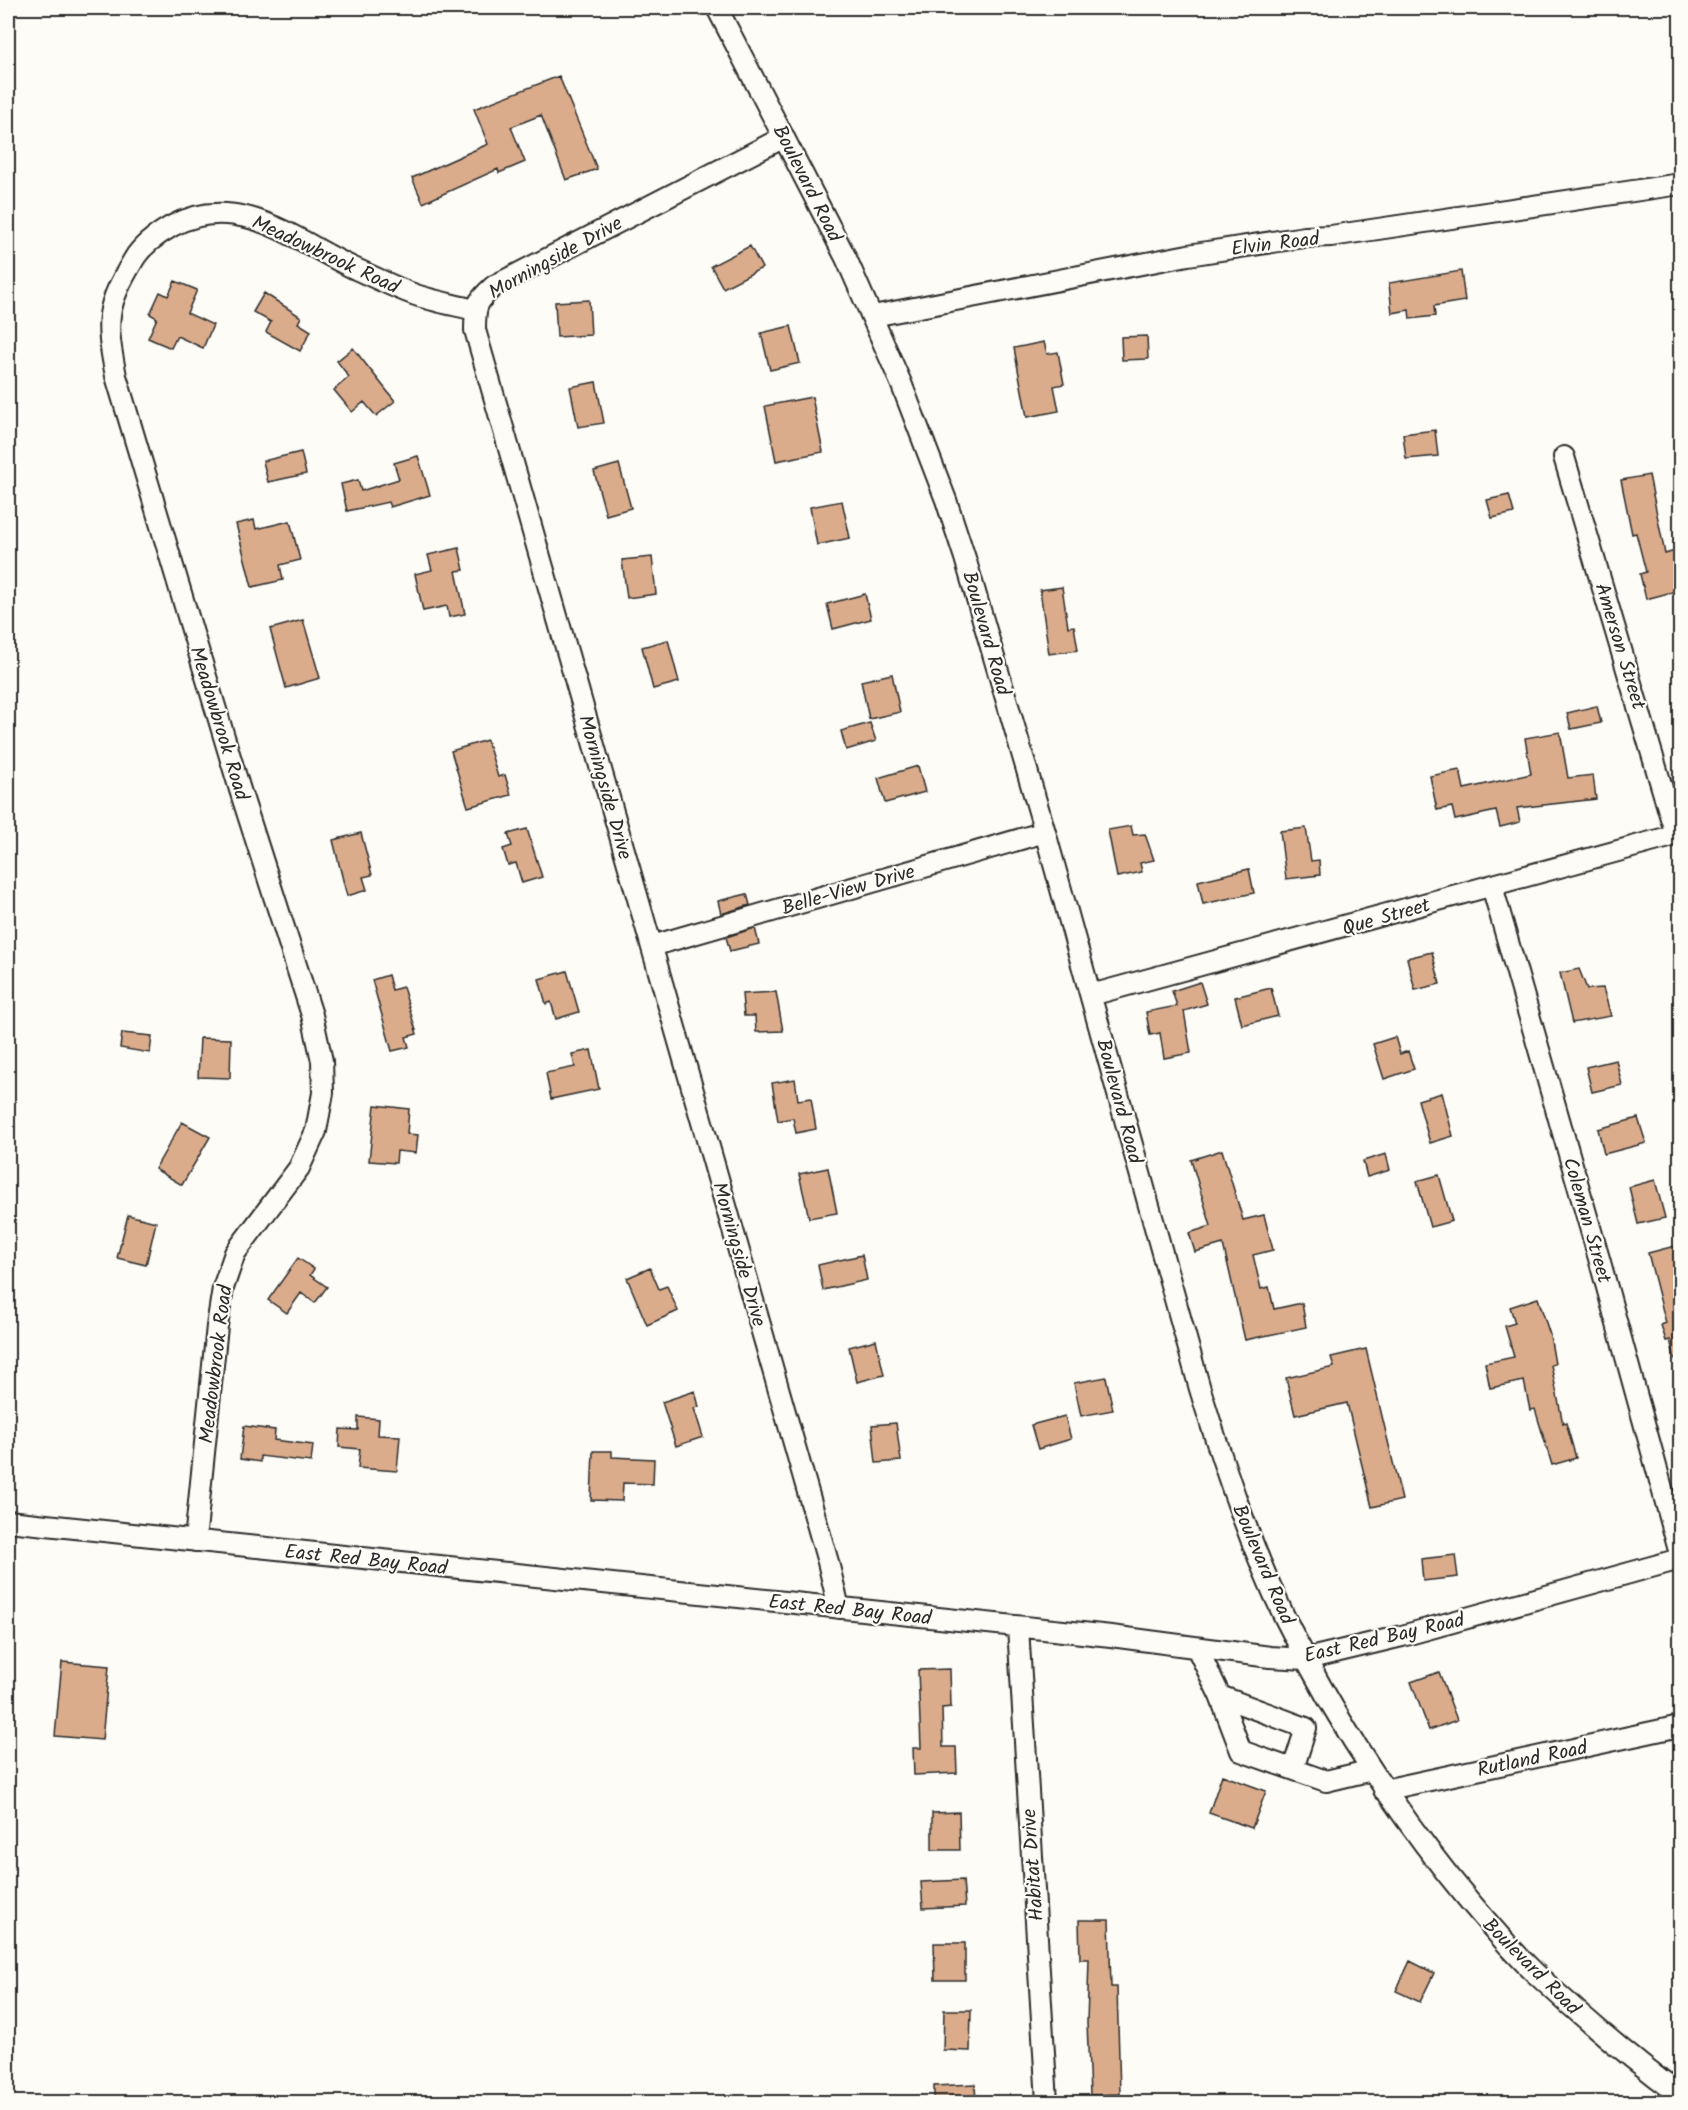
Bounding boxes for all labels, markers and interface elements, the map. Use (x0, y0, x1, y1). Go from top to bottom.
street label: Boulevard Road (763, 120, 850, 249)
street label: Meadowbrook Road (246, 208, 405, 304)
street label: Morningside Drive (483, 209, 629, 309)
street label: Elvin Road (1229, 224, 1322, 266)
street label: Boulevard Road (952, 568, 1018, 700)
street label: Amerson Street (1585, 579, 1654, 714)
street label: Meadowbrook Road (179, 643, 257, 805)
street label: Morningside Drive (568, 712, 640, 864)
street label: Belle-View Drive (778, 857, 919, 925)
street label: Que Street (1339, 890, 1435, 946)
street label: Boulevard Road (1086, 1036, 1150, 1168)
street label: Coleman Street (1553, 1154, 1619, 1288)
street label: Morningside Drive (702, 1179, 774, 1331)
street label: Meadowbrook Road (191, 1282, 243, 1445)
street label: Boulevard Road (1222, 1500, 1302, 1631)
street label: East Red Bay Road (283, 1537, 450, 1586)
street label: East Red Bay Road (767, 1587, 934, 1636)
street label: East Red Bay Road (1301, 1605, 1469, 1673)
street label: Rutland Road (1474, 1732, 1592, 1787)
street label: Habitat Drive (1014, 1808, 1054, 1922)
street label: Boulevard Road (1474, 1911, 1588, 2025)

